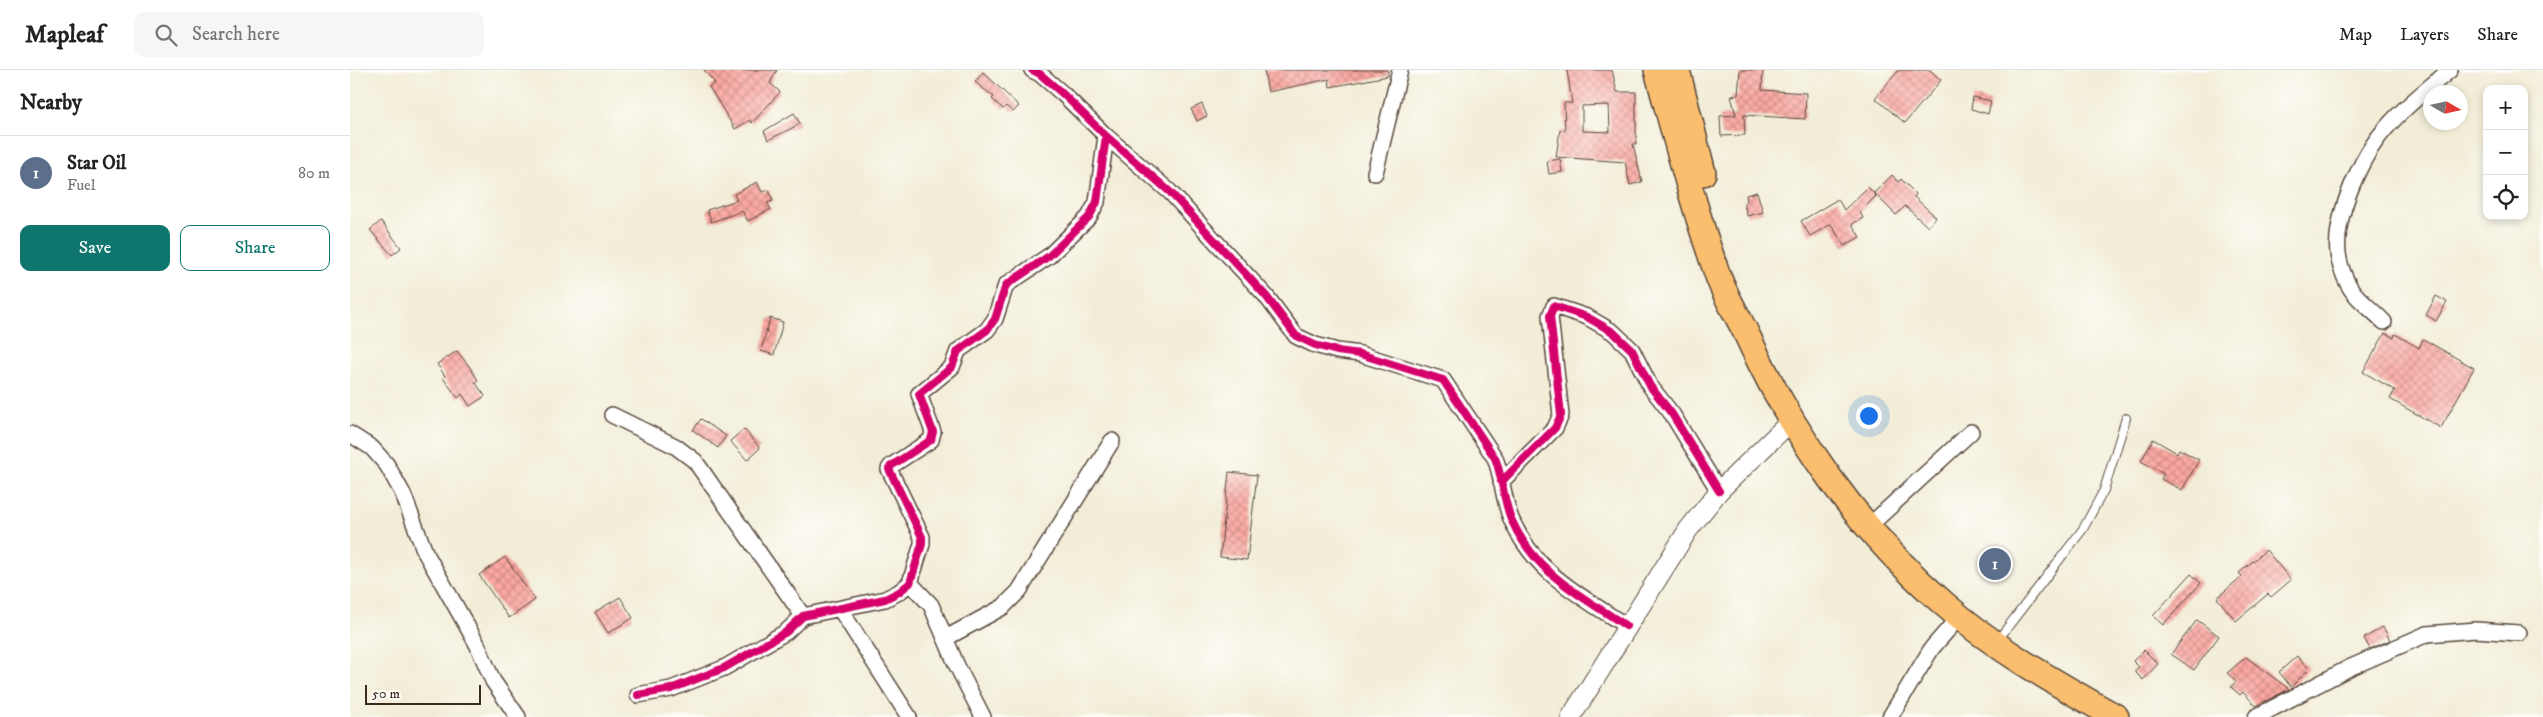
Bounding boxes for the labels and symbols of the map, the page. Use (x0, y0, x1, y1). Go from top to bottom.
north arrow (2423, 85, 2468, 130)
your location (1856, 403, 1882, 429)
pin: 1 (1979, 545, 2011, 583)
scale bar (365, 682, 481, 705)

